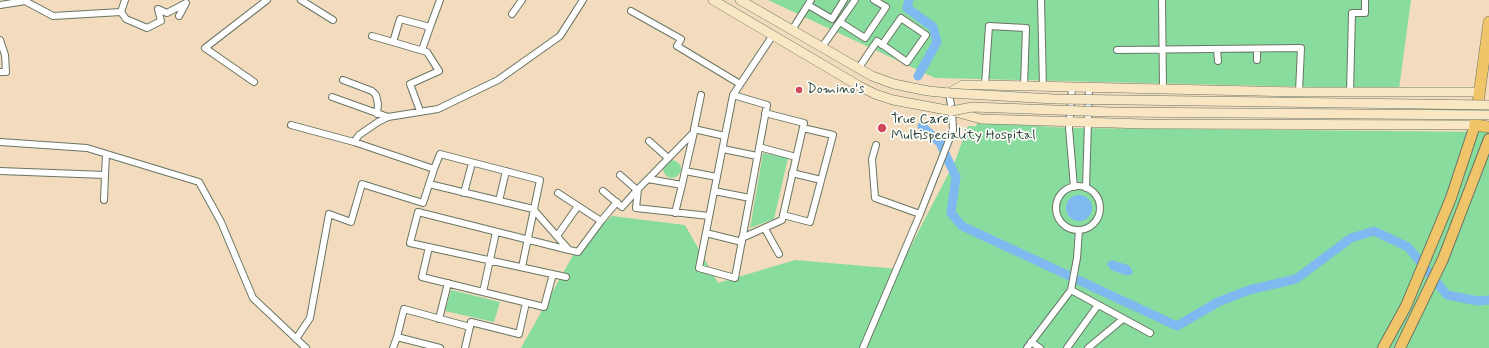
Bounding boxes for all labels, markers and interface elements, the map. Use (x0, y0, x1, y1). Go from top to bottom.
place label: Domino's (807, 82, 864, 98)
marker: Domino's (794, 85, 804, 95)
place label: True Care Multispeciality Hospital (891, 112, 1036, 144)
marker: True Care Multispeciality Hospital (876, 122, 888, 134)

